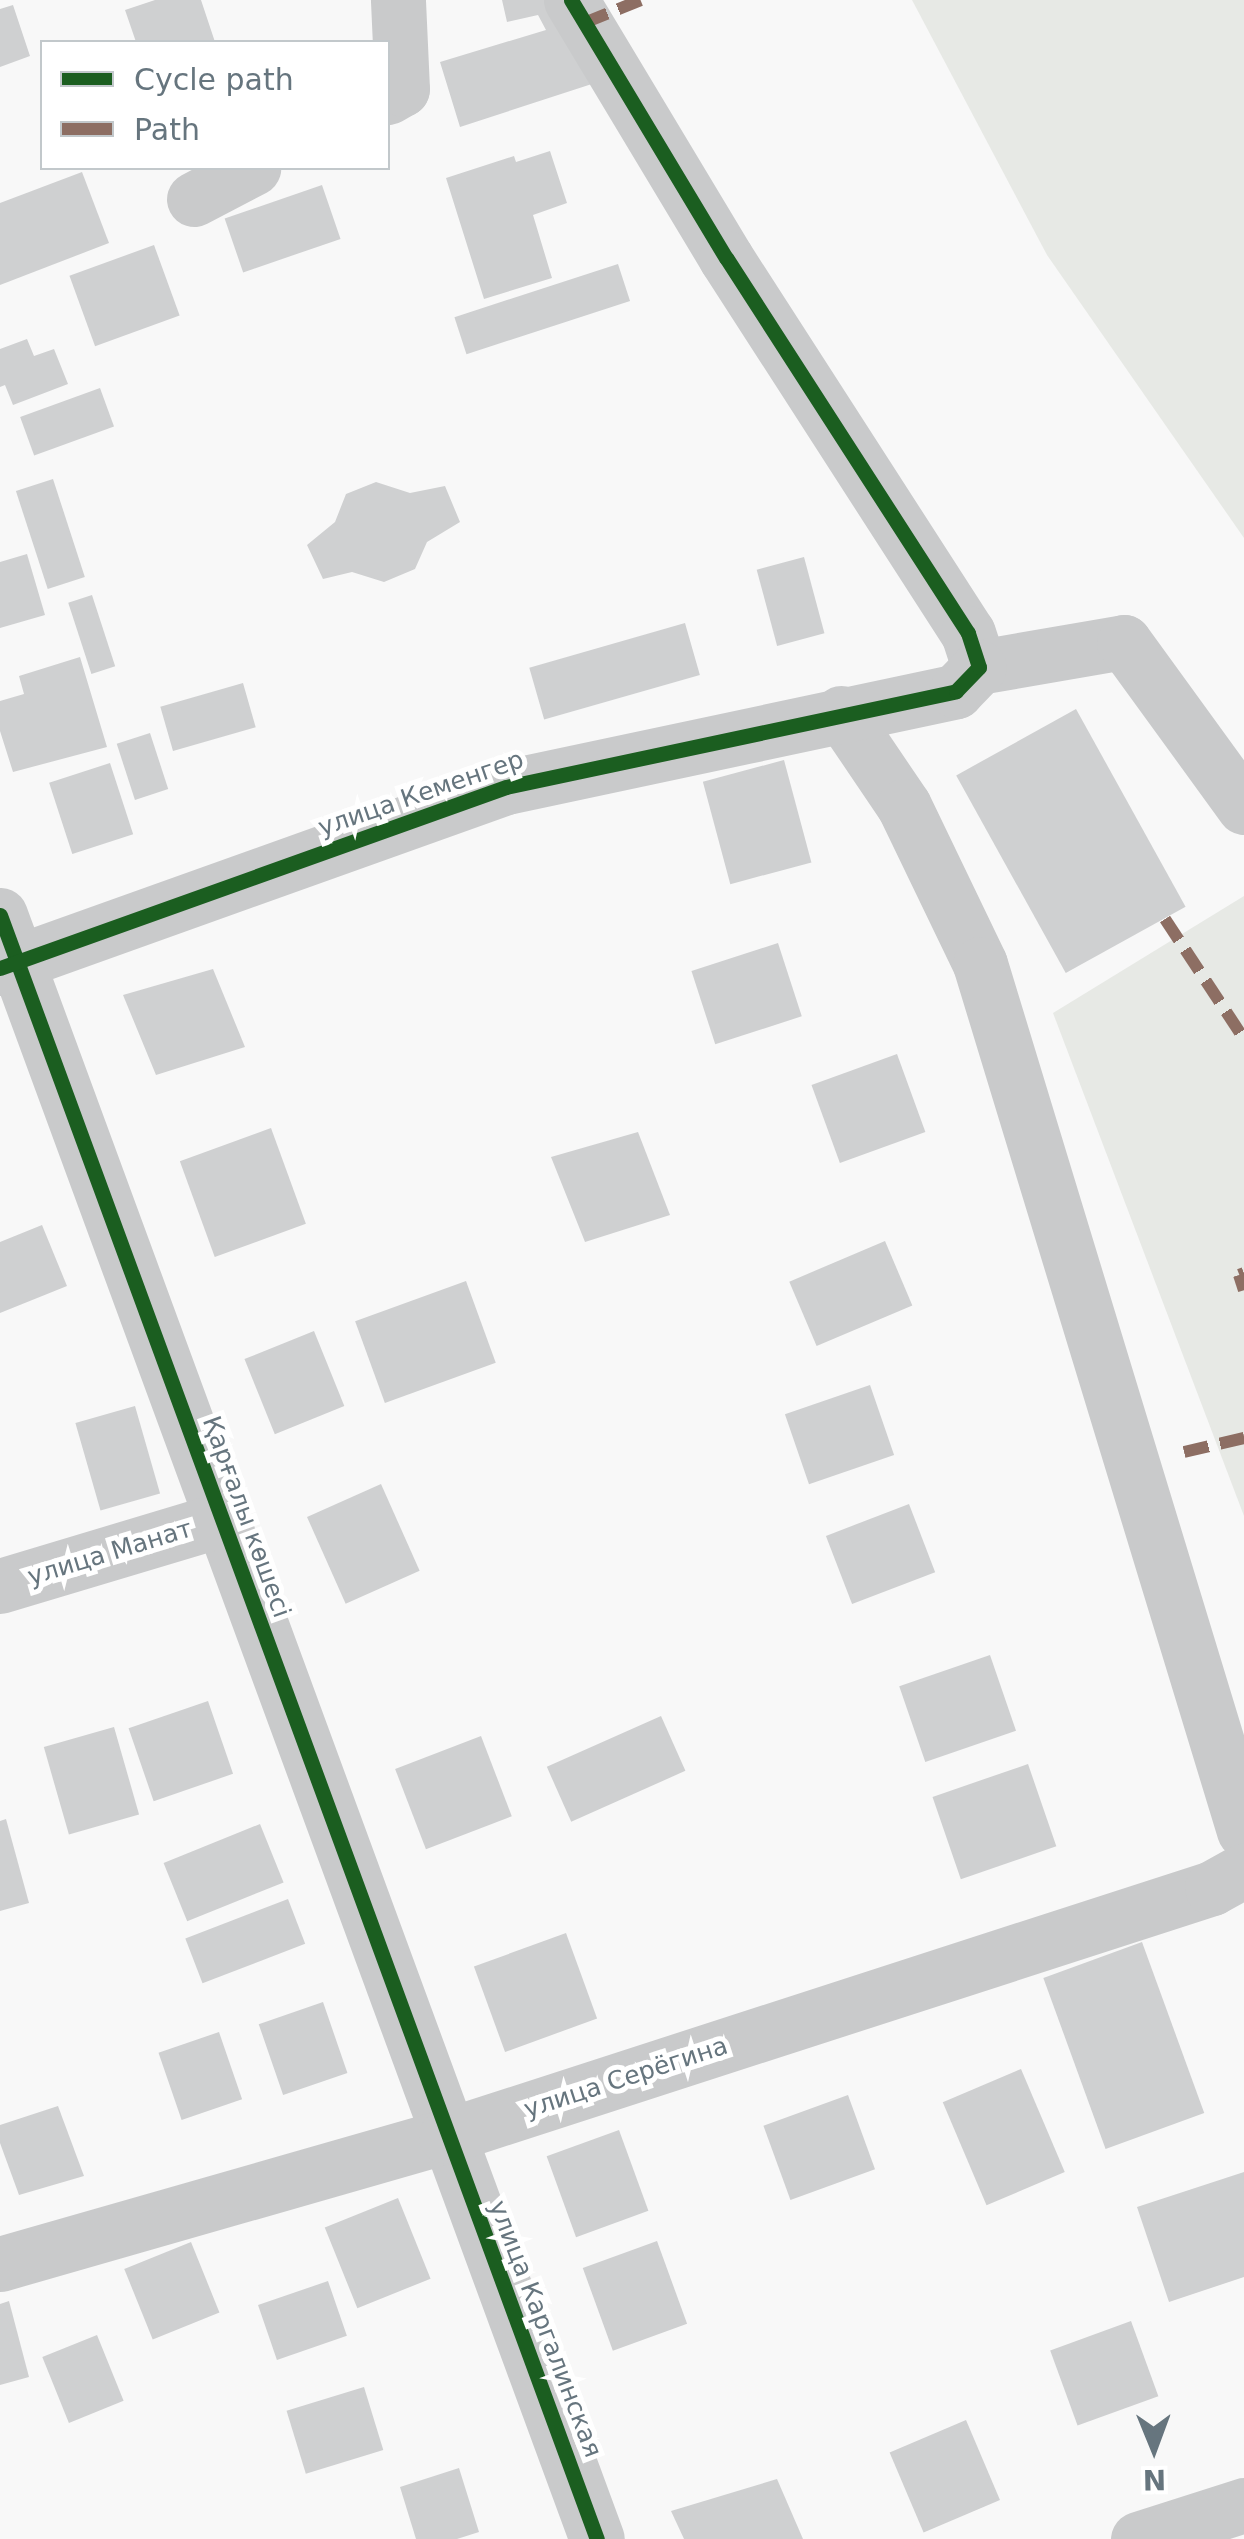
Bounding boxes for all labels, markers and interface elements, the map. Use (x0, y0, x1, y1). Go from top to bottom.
legend (40, 40, 390, 170)
text: Cycle path (134, 62, 294, 97)
text: Path (134, 112, 200, 147)
street label: улица Кеменгер (314, 745, 528, 843)
street label: Қарғалы көшесі (196, 1412, 296, 1622)
street label: улица Манат (24, 1514, 196, 1592)
street label: улица Серёгина (520, 2031, 732, 2125)
street label: улица Каргалинская (482, 2196, 608, 2462)
north arrow (1104, 2399, 1204, 2499)
text: N (1143, 2463, 1167, 2496)

